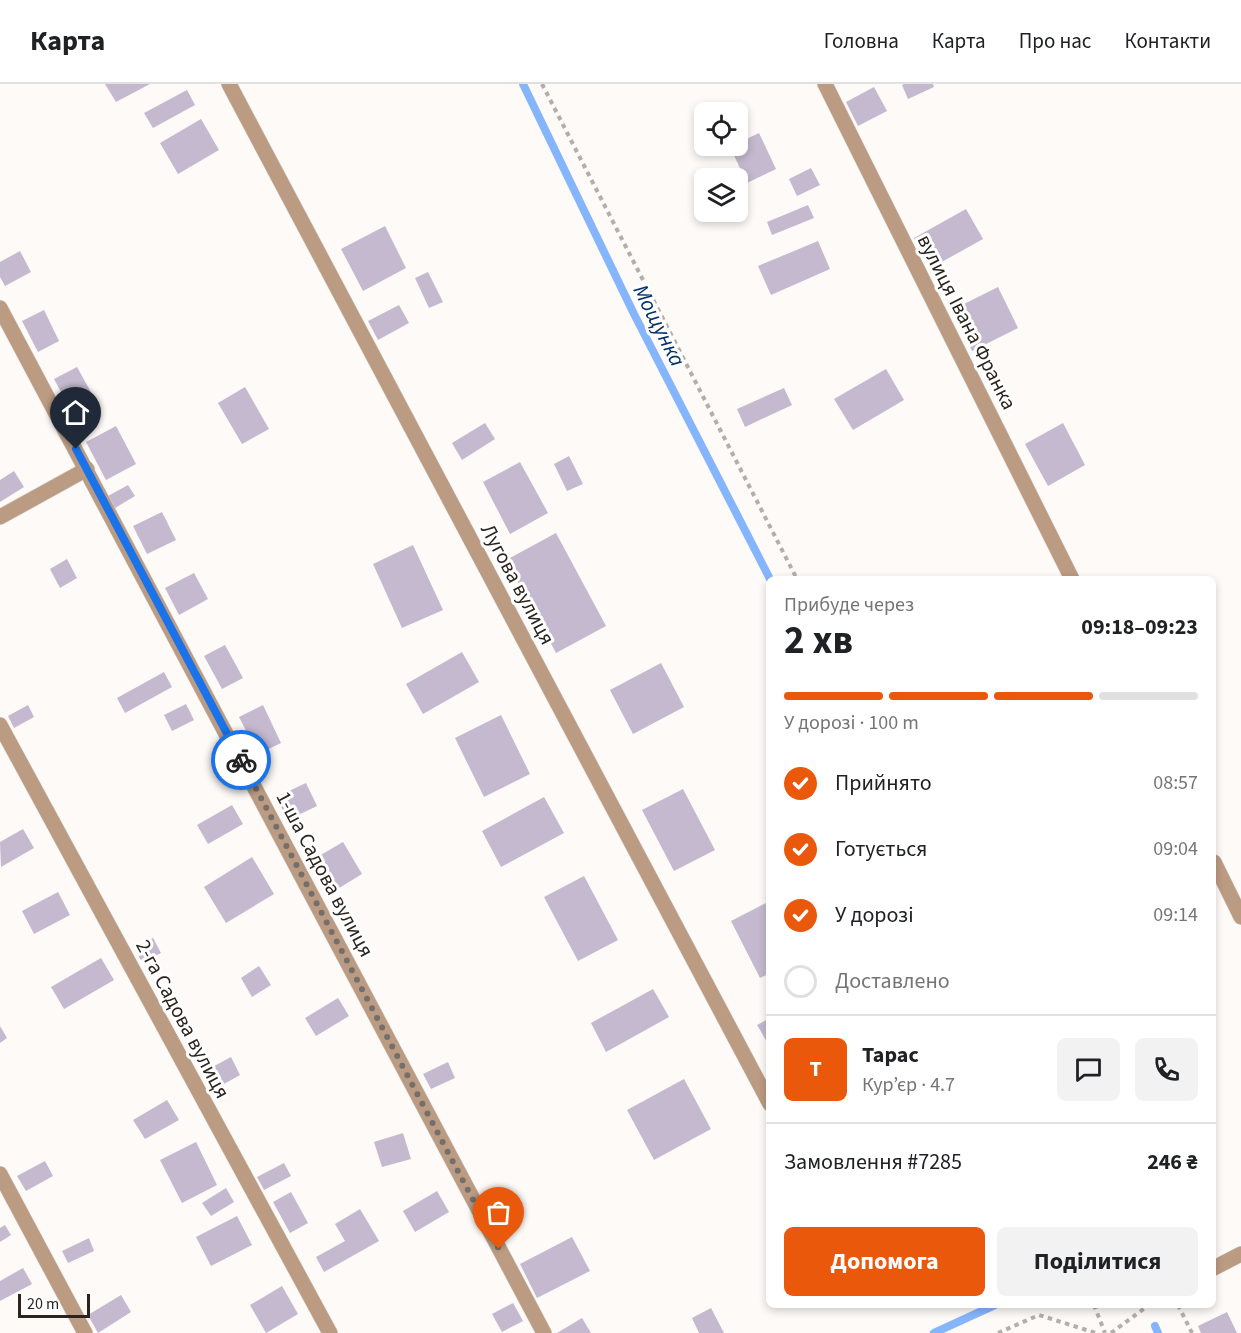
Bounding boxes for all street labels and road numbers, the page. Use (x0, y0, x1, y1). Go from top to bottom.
street label: вулиця Івана Франка (910, 229, 1024, 415)
street label: Лугова вулиця (473, 518, 563, 650)
street label: 1-ша Садова вулиця (269, 786, 381, 962)
street label: 2-га Садова вулиця (128, 934, 238, 1104)

